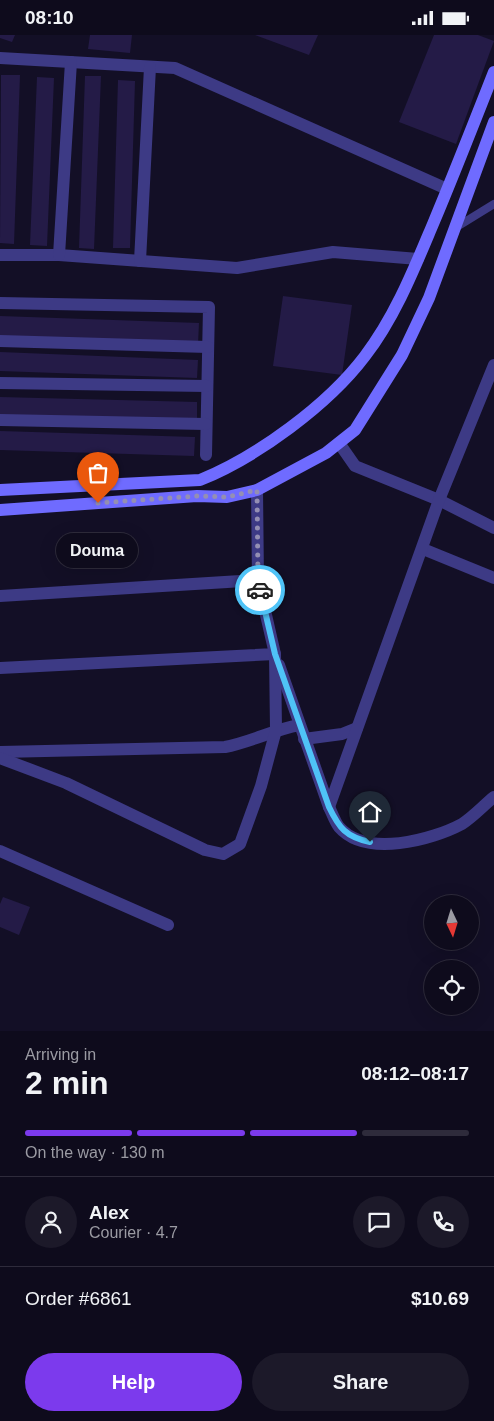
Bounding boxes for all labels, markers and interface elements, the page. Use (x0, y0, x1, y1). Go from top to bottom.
text: 08:10 (25, 7, 74, 28)
pin (77, 452, 119, 503)
icon: bag (84, 459, 112, 487)
callout: Douma (57, 533, 139, 568)
text: Douma (70, 542, 124, 559)
courier (235, 565, 285, 615)
icon: car (246, 576, 274, 604)
pin (349, 791, 391, 842)
icon: home (356, 798, 384, 826)
north arrow (424, 895, 479, 950)
map controls (424, 895, 479, 1015)
button: locate (424, 960, 479, 1015)
text: Arriving in (25, 1046, 96, 1063)
text: 08:12–08:17 (361, 1063, 469, 1084)
text: 2 min (25, 1065, 109, 1101)
text: On the way · 130 m (25, 1144, 165, 1161)
button: person (25, 1196, 77, 1248)
button: chat (353, 1196, 405, 1248)
button: phone (417, 1196, 469, 1248)
text: Alex (89, 1202, 129, 1223)
text: Courier · 4.7 (89, 1224, 178, 1241)
text: Order #6861 (25, 1288, 132, 1309)
text: $10.69 (411, 1288, 469, 1309)
button: Help (25, 1353, 242, 1411)
button: Share (252, 1353, 469, 1411)

